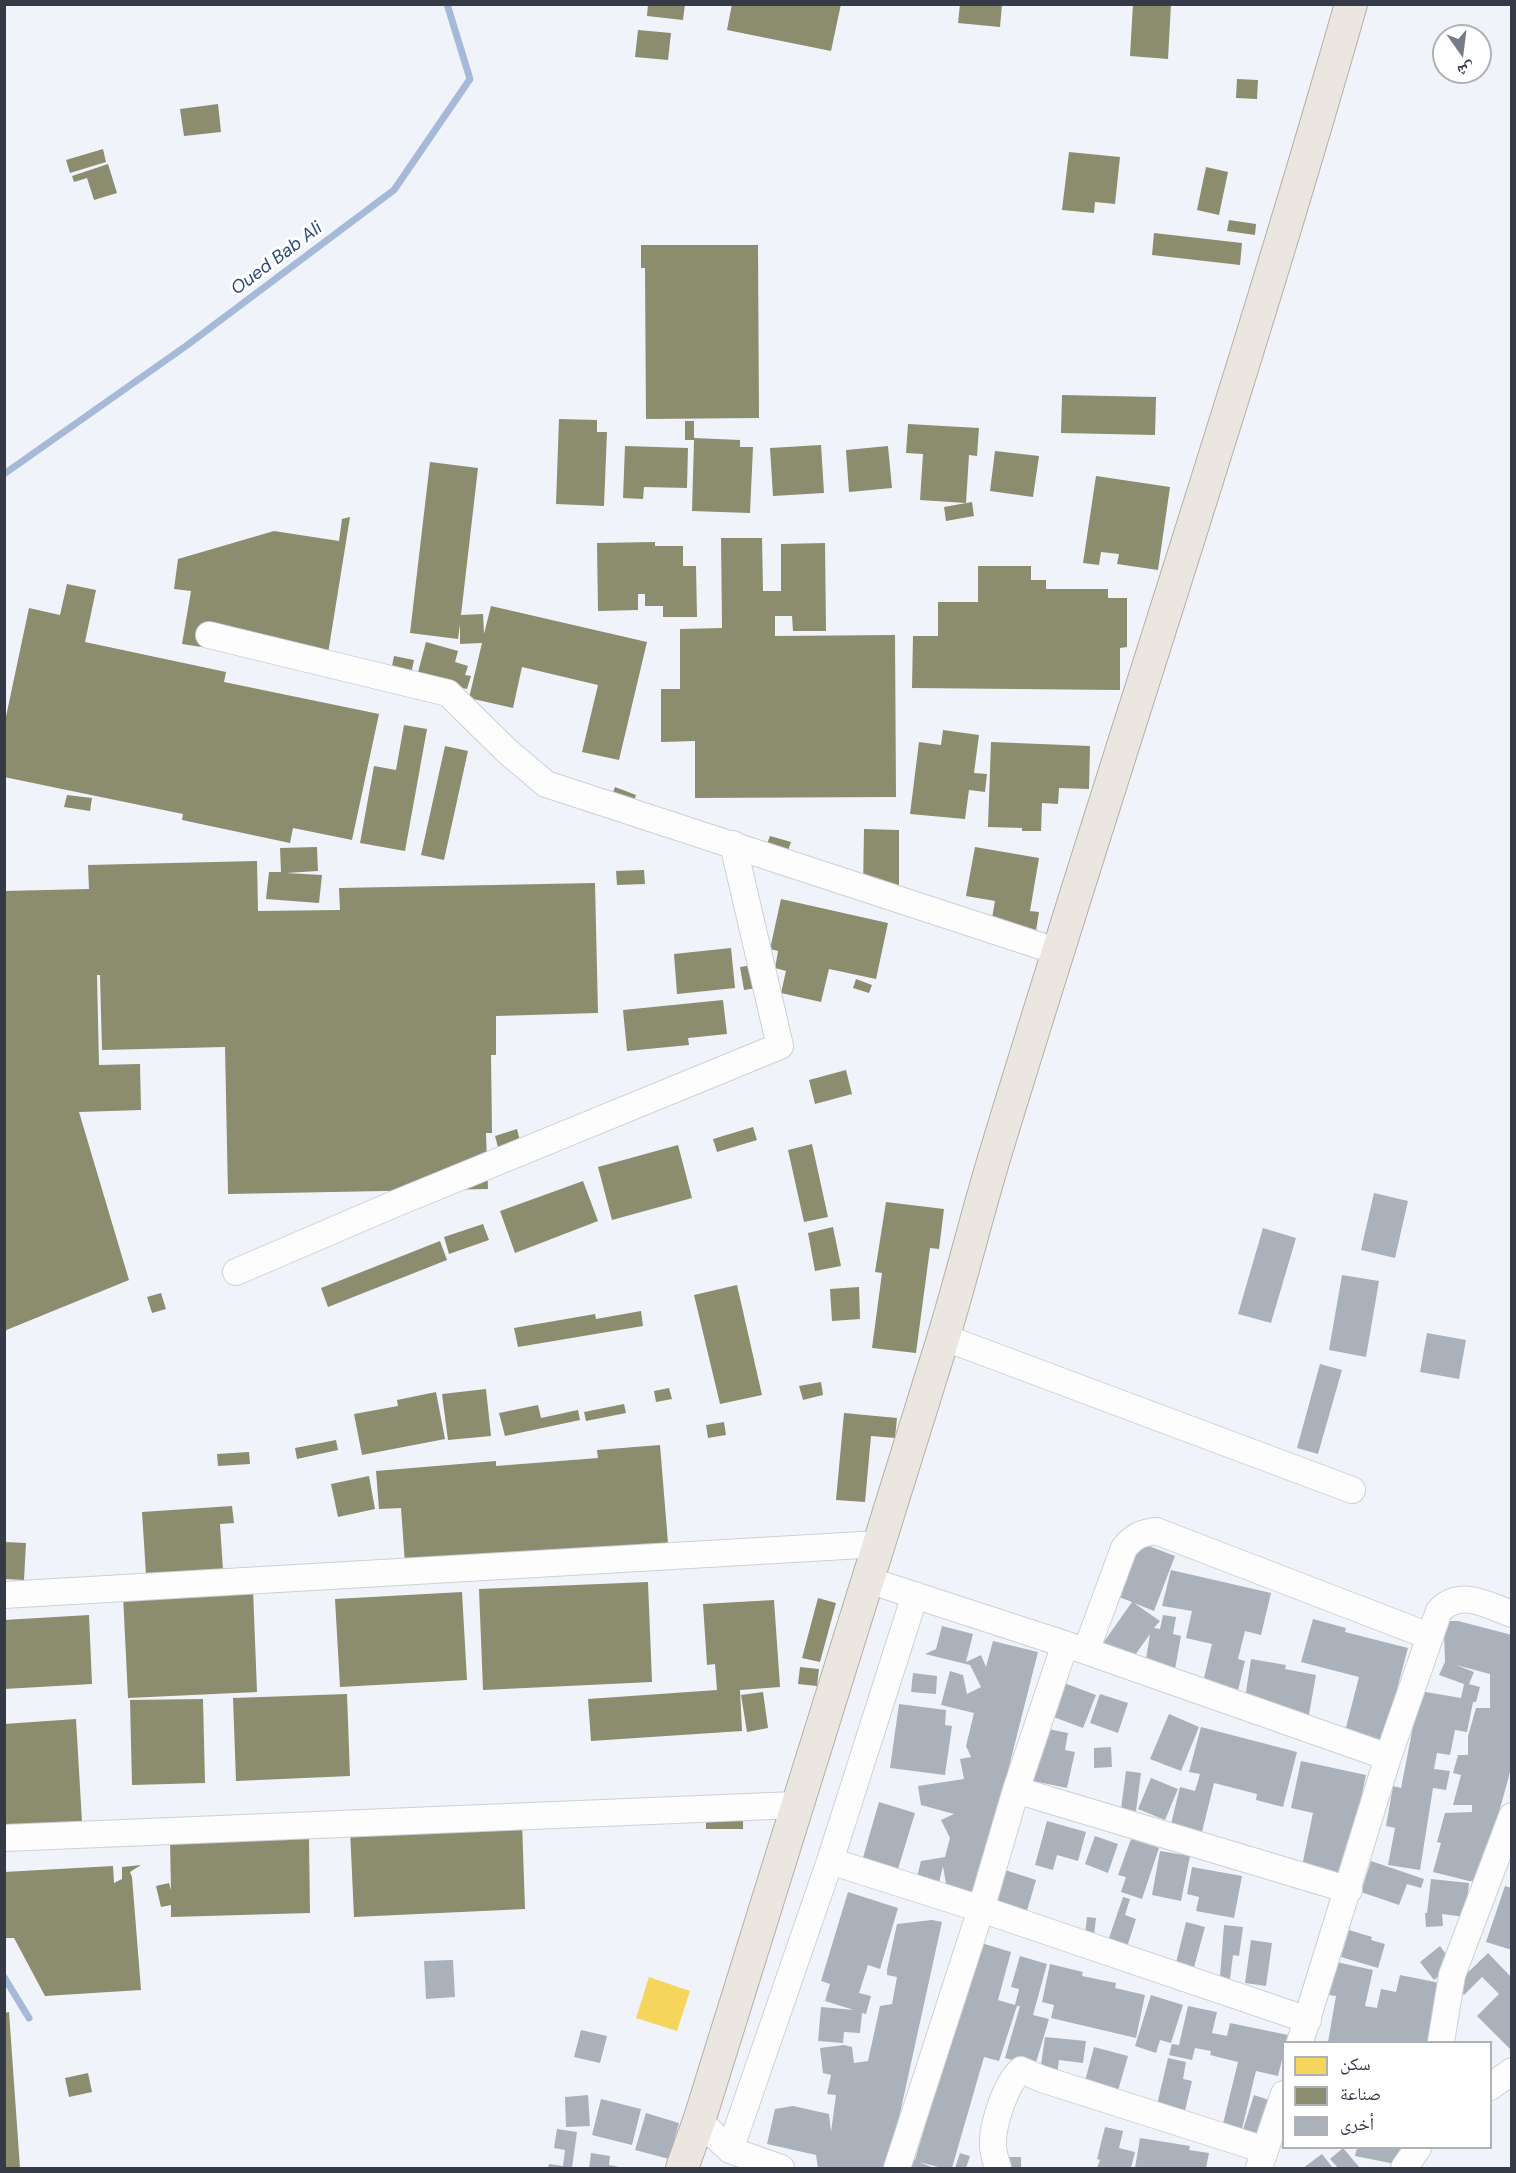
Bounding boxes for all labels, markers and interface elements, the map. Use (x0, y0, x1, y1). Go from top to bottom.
north arrow (1432, 24, 1492, 84)
text: ش (1455, 58, 1477, 82)
water label: Oued Bab Ali (227, 218, 327, 300)
legend (1282, 2041, 1492, 2149)
text: سكن (1340, 2052, 1371, 2076)
text: صناعة (1340, 2082, 1381, 2106)
text: أخرى (1340, 2112, 1374, 2136)

